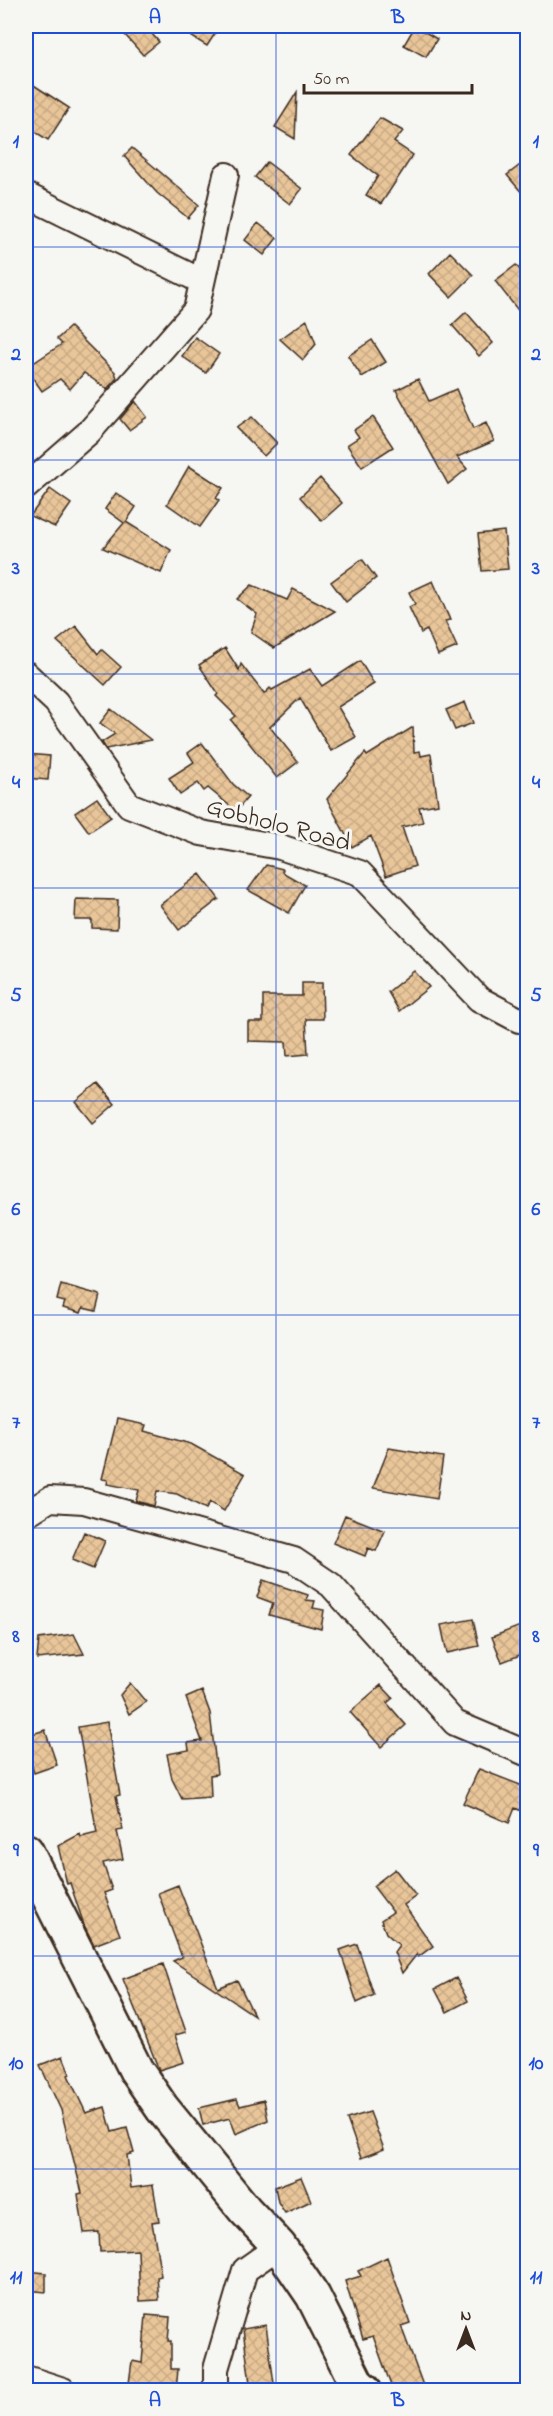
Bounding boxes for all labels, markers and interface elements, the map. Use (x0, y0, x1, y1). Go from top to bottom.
text: A (149, 4, 161, 33)
text: B (390, 4, 405, 33)
scale bar (304, 57, 472, 95)
text: 50 m (313, 67, 350, 93)
text: 1 (13, 128, 20, 157)
text: 1 (533, 128, 540, 157)
text: 2 (10, 341, 21, 370)
text: 2 (530, 341, 541, 370)
text: 3 (11, 555, 20, 584)
text: 3 (531, 555, 540, 584)
text: 4 (12, 769, 21, 798)
text: 4 (532, 769, 541, 798)
street label: Gobholo Road (202, 788, 355, 864)
text: 5 (10, 982, 22, 1011)
text: 5 (530, 982, 542, 1011)
text: 6 (12, 1196, 21, 1225)
text: 6 (532, 1196, 541, 1225)
text: 7 (12, 1409, 21, 1438)
text: 7 (532, 1409, 541, 1438)
text: 8 (11, 1623, 20, 1652)
text: 8 (531, 1623, 540, 1652)
text: 9 (12, 1837, 20, 1866)
text: 9 (532, 1837, 540, 1866)
text: 10 (9, 2050, 24, 2079)
text: 10 (529, 2050, 544, 2079)
text: 11 (10, 2264, 23, 2293)
text: 11 (530, 2264, 543, 2293)
north arrow (436, 2299, 496, 2359)
text: N (461, 2304, 472, 2328)
text: A (149, 2387, 161, 2416)
text: B (390, 2387, 405, 2416)

